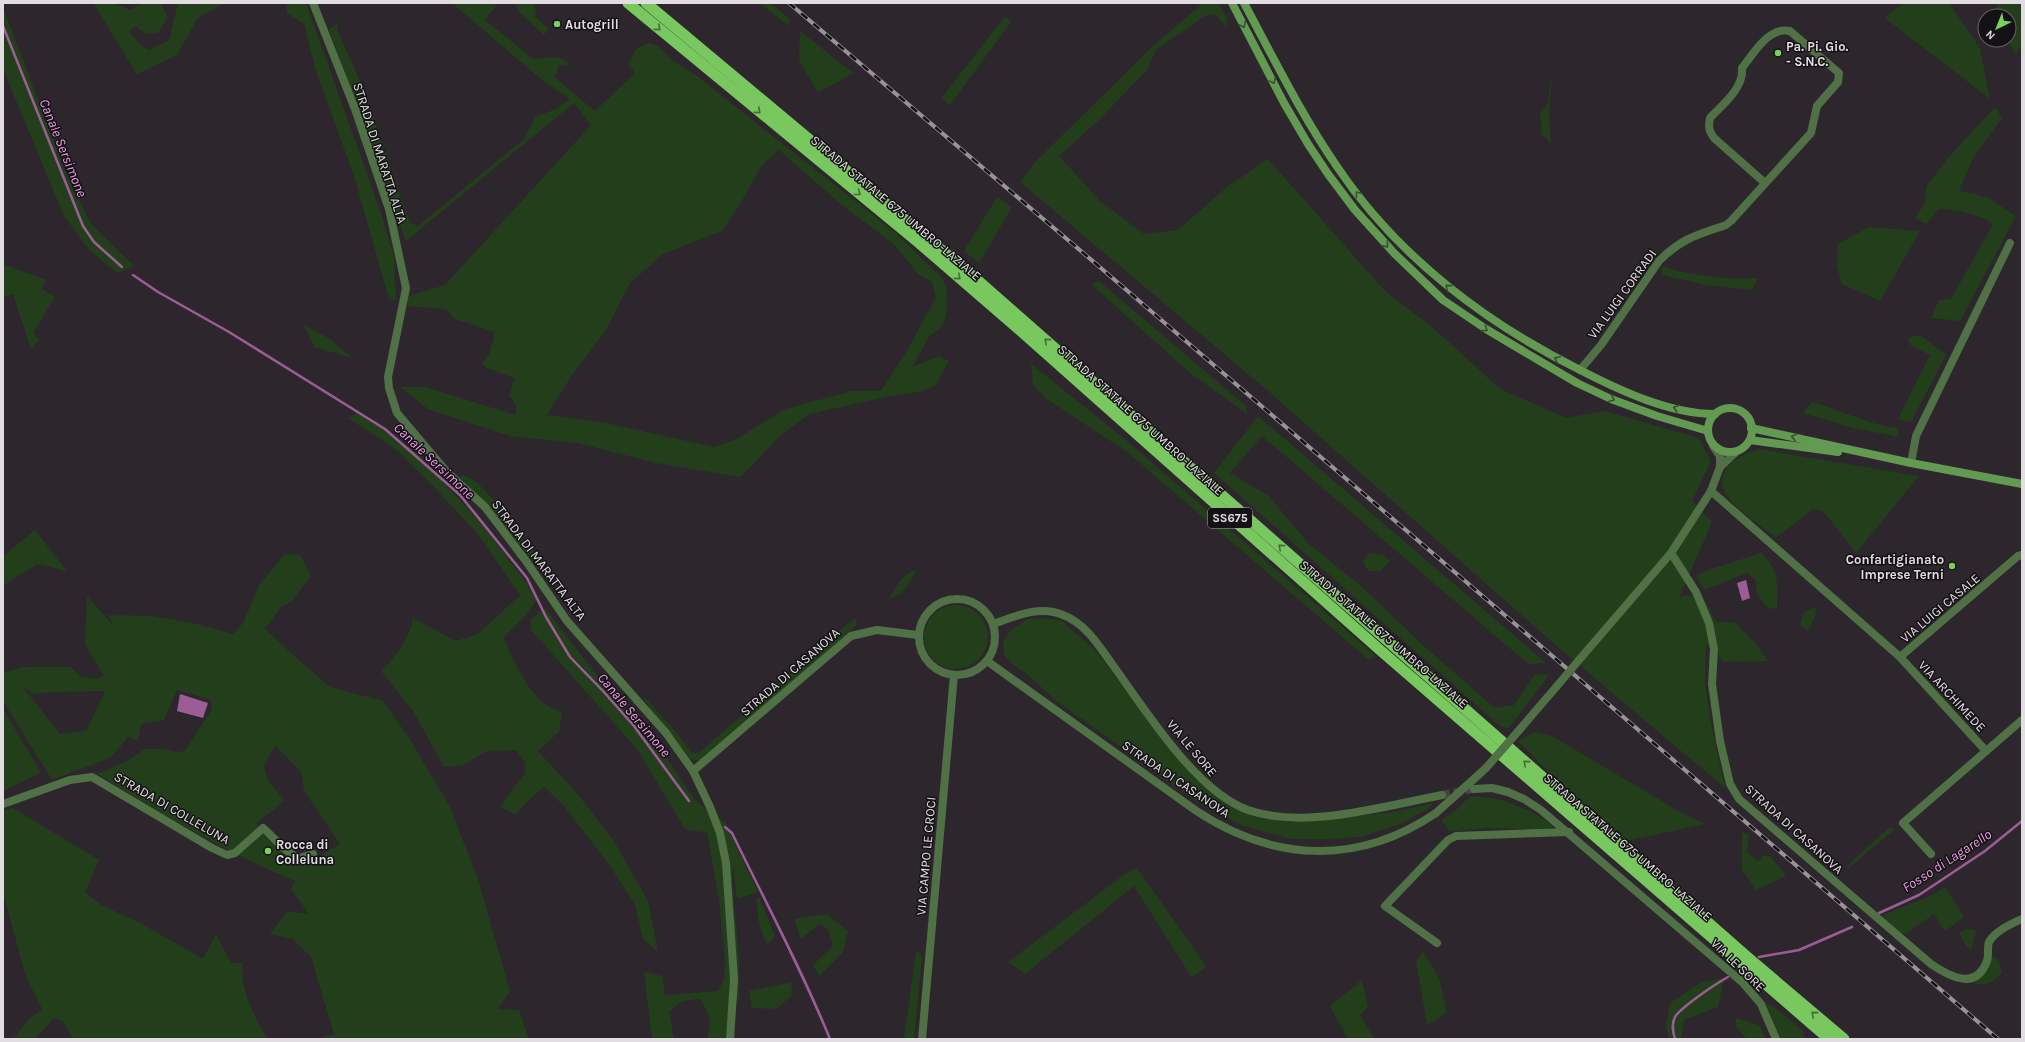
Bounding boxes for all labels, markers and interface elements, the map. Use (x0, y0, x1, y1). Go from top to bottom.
north arrow (1977, 8, 2017, 48)
place label: Autogrill (565, 17, 619, 32)
marker: Autogrill (552, 19, 562, 29)
one-way arrow (1239, 20, 1246, 28)
one-way arrow (653, 23, 660, 30)
text: N (1983, 28, 1998, 42)
place label: Pa. Pi. Gio. - S.N.C. (1786, 39, 1849, 69)
marker: Pa. Pi. Gio. - S.N.C. (1773, 48, 1783, 58)
one-way arrow (1268, 77, 1275, 84)
street label: STRADA DI MARATTA ALTA (350, 81, 410, 226)
water label: Canale Sersimone (36, 96, 91, 200)
one-way arrow (753, 107, 760, 114)
street label: STRADA STATALE 675 UMBRO-LAZIALE (808, 132, 984, 284)
one-way arrow (854, 189, 861, 196)
one-way arrow (1355, 192, 1362, 199)
one-way arrow (1382, 240, 1389, 247)
street label: VIA LUIGI CORRADI (1585, 246, 1659, 342)
one-way arrow (953, 272, 961, 279)
one-way arrow (1446, 284, 1453, 291)
one-way arrow (1481, 324, 1488, 331)
one-way arrow (1044, 339, 1052, 346)
street label: STRADA STATALE 675 UMBRO-LAZIALE (1055, 342, 1227, 498)
one-way arrow (1553, 356, 1561, 363)
one-way arrow (1609, 394, 1616, 402)
one-way arrow (1673, 404, 1680, 413)
water label: Canale Sersimone (390, 419, 478, 503)
one-way arrow (1791, 434, 1798, 442)
street label: STRADA DI MARATTA ALTA (489, 497, 590, 624)
road number: SS675 (1208, 508, 1252, 528)
one-way arrow (1279, 545, 1286, 552)
place label: Confartigianato Imprese Terni (1846, 552, 1944, 582)
street label: STRADA STATALE 675 UMBRO-LAZIALE (1297, 557, 1471, 711)
marker: Confartigianato Imprese Terni (1947, 561, 1957, 571)
street label: VIA LUIGI CASALE (1897, 570, 1983, 646)
street label: STRADA DI CASANOVA (737, 624, 843, 719)
street label: VIA ARCHIMEDE (1915, 657, 1989, 735)
water label: Canale Sersimone (594, 670, 674, 761)
street label: VIA LE SORE (1164, 717, 1220, 779)
street label: STRADA DI CASANOVA (1119, 737, 1233, 821)
one-way arrow (1523, 760, 1531, 767)
street label: STRADA DI COLLELUNA (112, 769, 233, 848)
street label: STRADA STATALE 675 UMBRO-LAZIALE (1541, 770, 1715, 924)
street label: STRADA DI CASANOVA (1742, 781, 1846, 877)
street label: VIA CAMPO LE CROCI (913, 796, 939, 916)
water label: Fosso di Lagarello (1899, 826, 1995, 896)
place label: Rocca di Colleluna (276, 837, 334, 867)
marker: Rocca di Colleluna (263, 846, 273, 856)
street label: VIA LE SORE (1708, 935, 1768, 995)
one-way arrow (1811, 1011, 1819, 1018)

